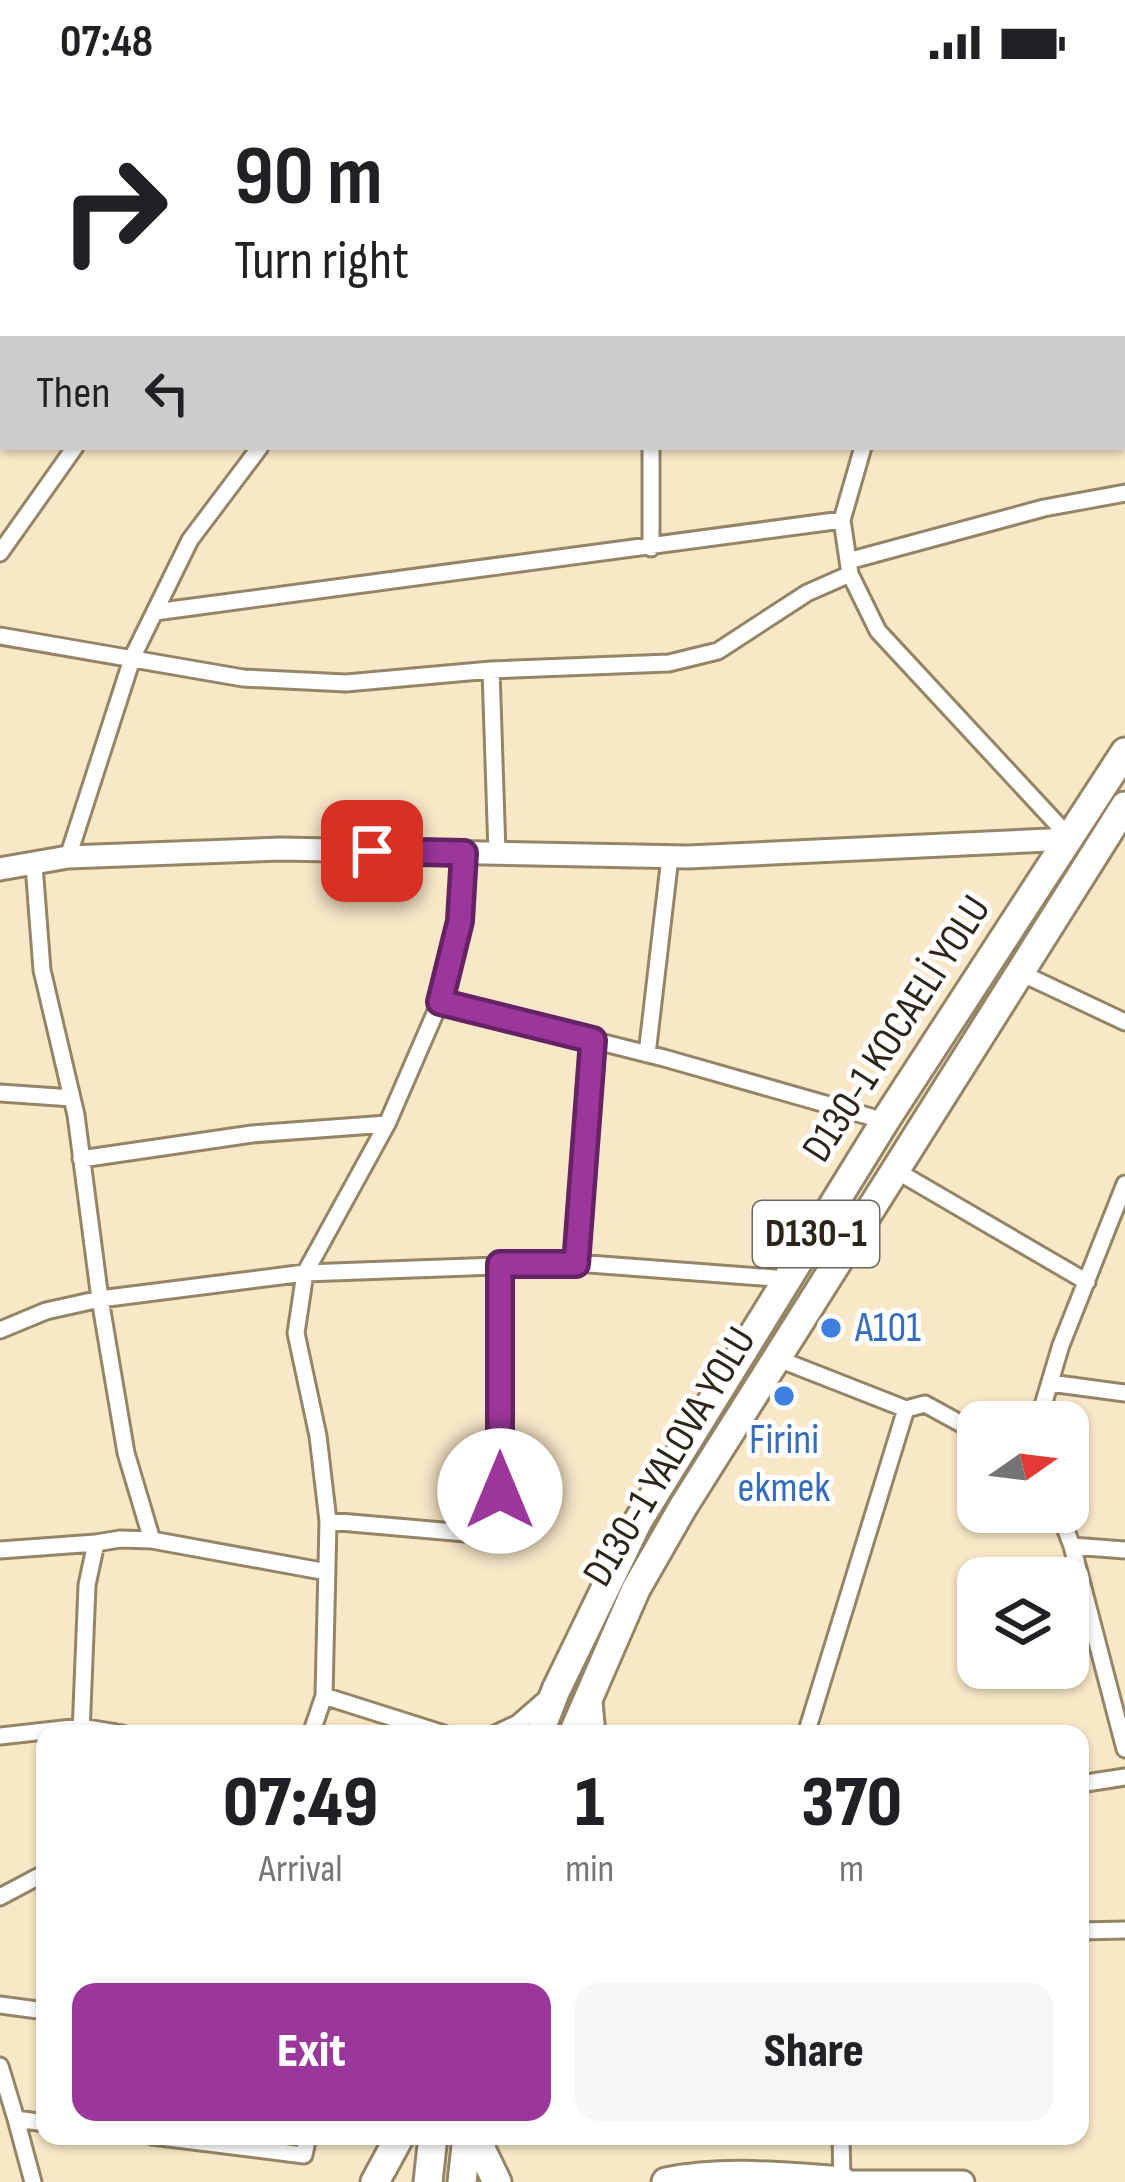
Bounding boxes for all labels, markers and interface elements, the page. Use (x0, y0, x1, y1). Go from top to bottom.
text: 07:48 (60, 15, 153, 70)
text: 90 m (234, 127, 383, 228)
icon: right (36, 132, 192, 288)
text: Turn right (234, 229, 409, 294)
icon: left (134, 360, 200, 426)
text: Then (36, 366, 110, 421)
pin (321, 800, 423, 902)
icon: arrive (339, 818, 405, 884)
street label: D130-1 KOCAELİ YOLU (792, 886, 1002, 1172)
road number: D130-1 (753, 1201, 879, 1267)
place label: A101 (854, 1303, 921, 1354)
marker: A101 (818, 1315, 844, 1341)
street label: D130-1 YALOVA YOLU (573, 1318, 767, 1596)
marker: Firini ekmek (771, 1383, 797, 1409)
north arrow (957, 1401, 1089, 1533)
map controls (957, 1401, 1089, 1689)
place label: Firini ekmek (738, 1415, 830, 1514)
position arrow (437, 1428, 563, 1554)
button: layers (957, 1557, 1089, 1689)
text: 07:49 (223, 1760, 378, 1847)
text: 1 (575, 1760, 604, 1847)
text: 370 (801, 1760, 902, 1847)
text: Arrival (259, 1846, 343, 1893)
text: min (565, 1846, 614, 1893)
text: m (839, 1846, 864, 1893)
button: Exit (72, 1983, 551, 2121)
button: Share (575, 1983, 1053, 2121)

